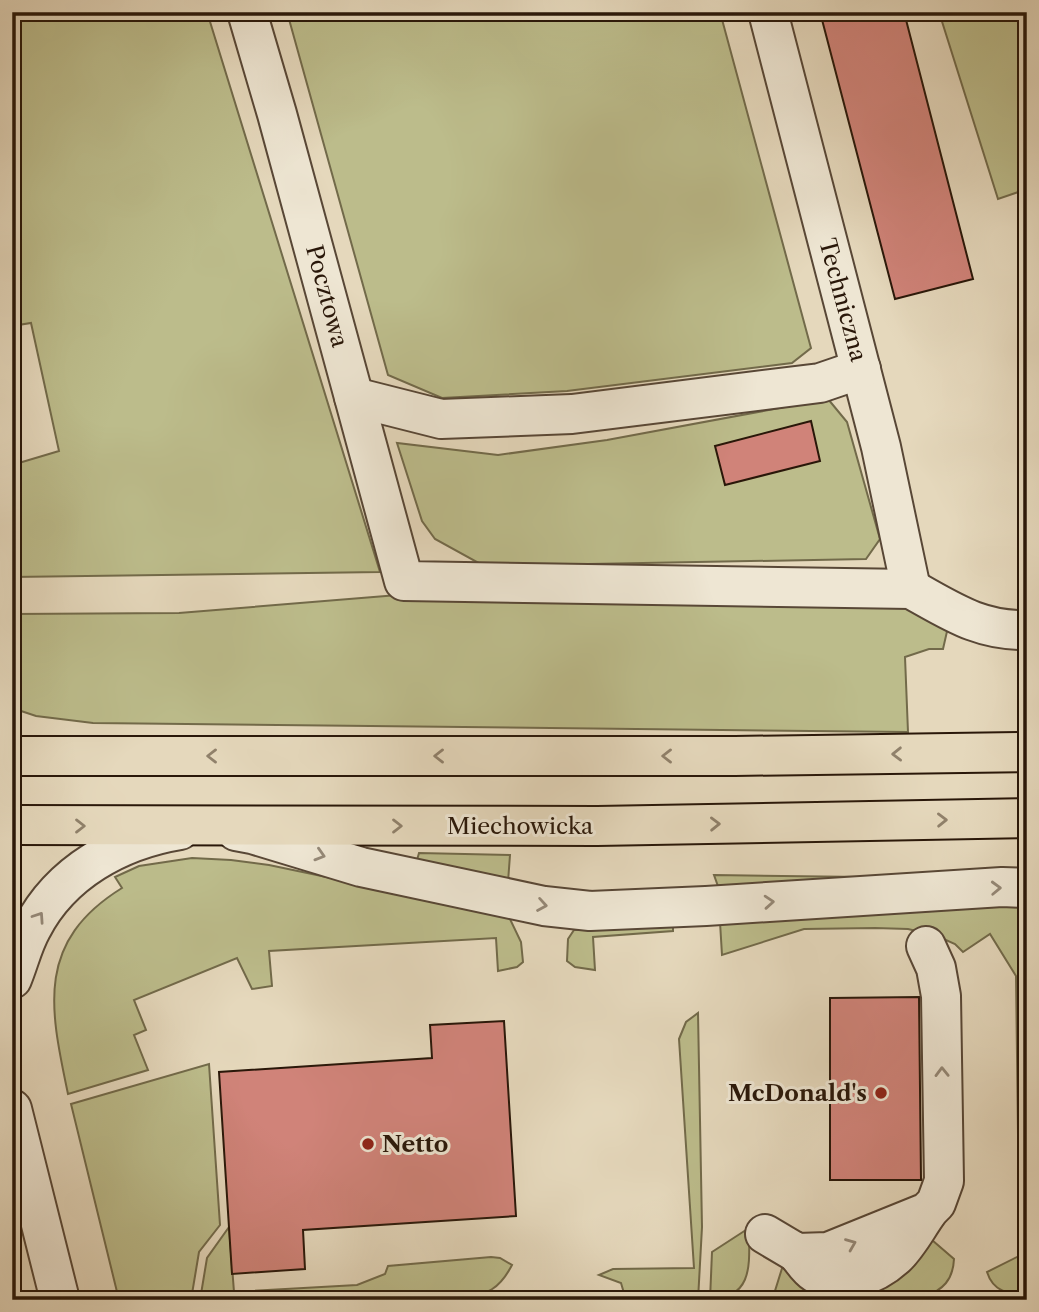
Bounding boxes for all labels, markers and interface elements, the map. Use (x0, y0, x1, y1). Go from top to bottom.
street label: Techniczna (813, 235, 873, 365)
street label: Pocztowa (300, 242, 354, 351)
one-way arrow (891, 746, 902, 761)
one-way arrow (206, 748, 216, 764)
one-way arrow (433, 748, 444, 764)
one-way arrow (661, 748, 671, 764)
street label: Miechowicka (447, 812, 594, 840)
one-way arrow (937, 812, 948, 828)
one-way arrow (710, 816, 720, 832)
one-way arrow (76, 818, 86, 834)
one-way arrow (392, 818, 403, 834)
one-way arrow (314, 846, 326, 861)
one-way arrow (990, 880, 1001, 895)
one-way arrow (763, 895, 774, 910)
one-way arrow (536, 897, 548, 912)
one-way arrow (31, 911, 44, 924)
one-way arrow (934, 1067, 950, 1077)
place label: McDonald's (728, 1079, 867, 1107)
marker: McDonald's (873, 1085, 889, 1101)
place label: Netto (382, 1130, 448, 1158)
marker: Netto (360, 1136, 376, 1152)
one-way arrow (844, 1239, 856, 1253)

